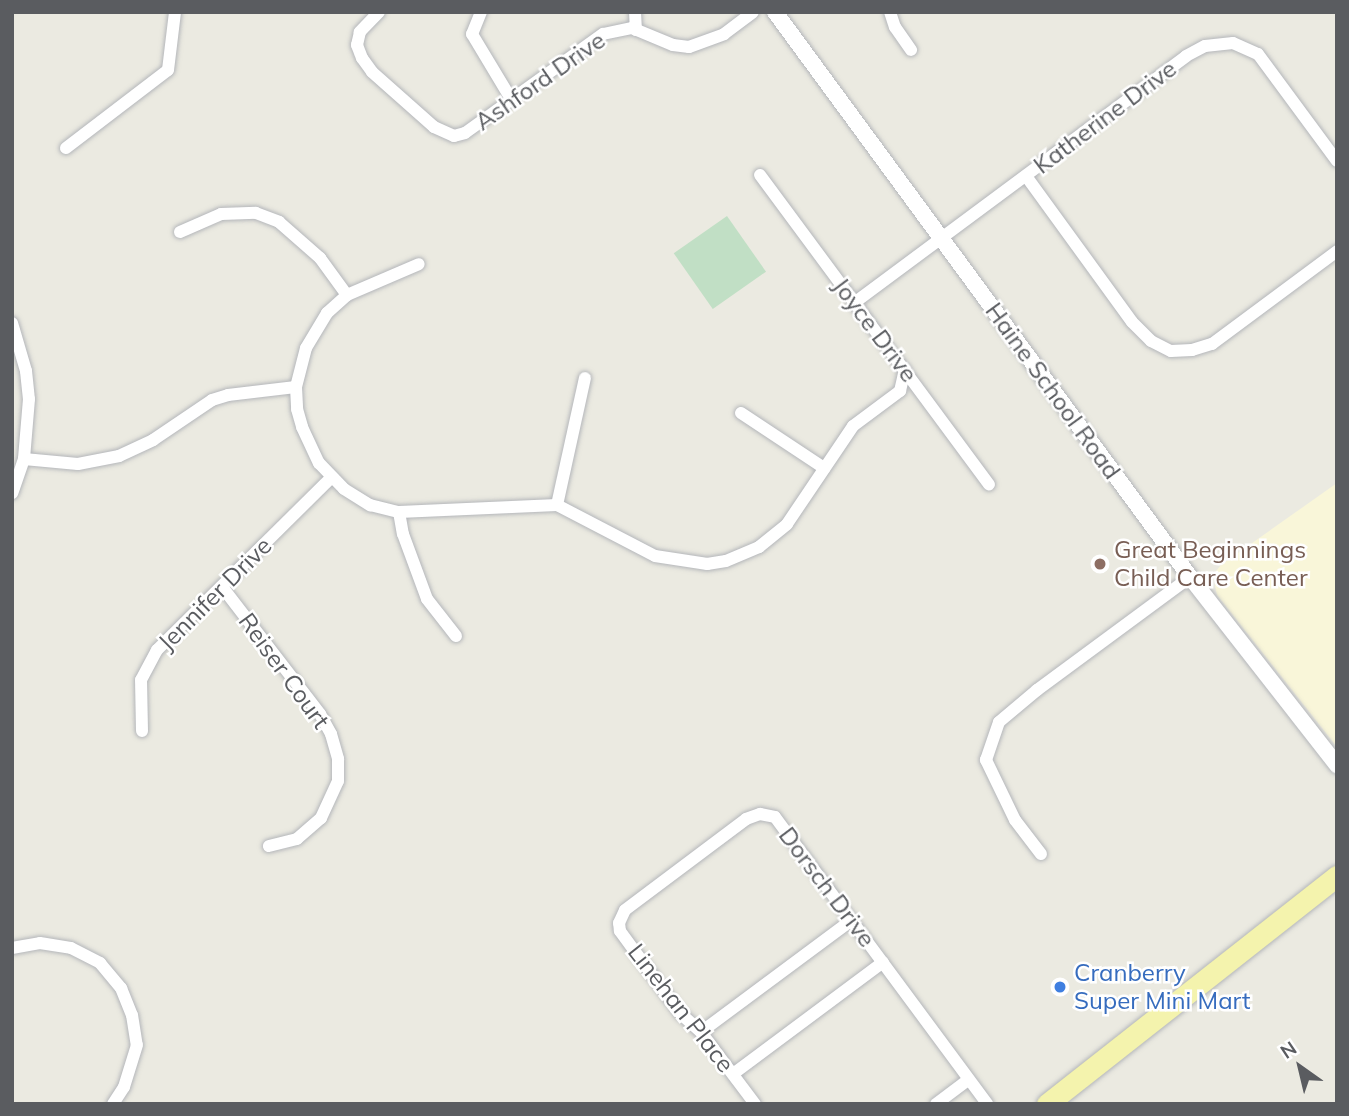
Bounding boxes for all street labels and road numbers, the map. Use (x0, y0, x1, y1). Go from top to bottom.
street label: Ashford Drive (469, 26, 611, 136)
street label: Katherine Drive (1028, 54, 1182, 180)
street label: Joyce Drive (827, 272, 923, 388)
street label: Haine School Road (979, 297, 1127, 485)
street label: Jennifer Drive (152, 531, 278, 657)
street label: Reiser Court (232, 608, 336, 734)
street label: Dorsch Drive (773, 822, 881, 952)
street label: Linehan Place (622, 938, 740, 1078)

